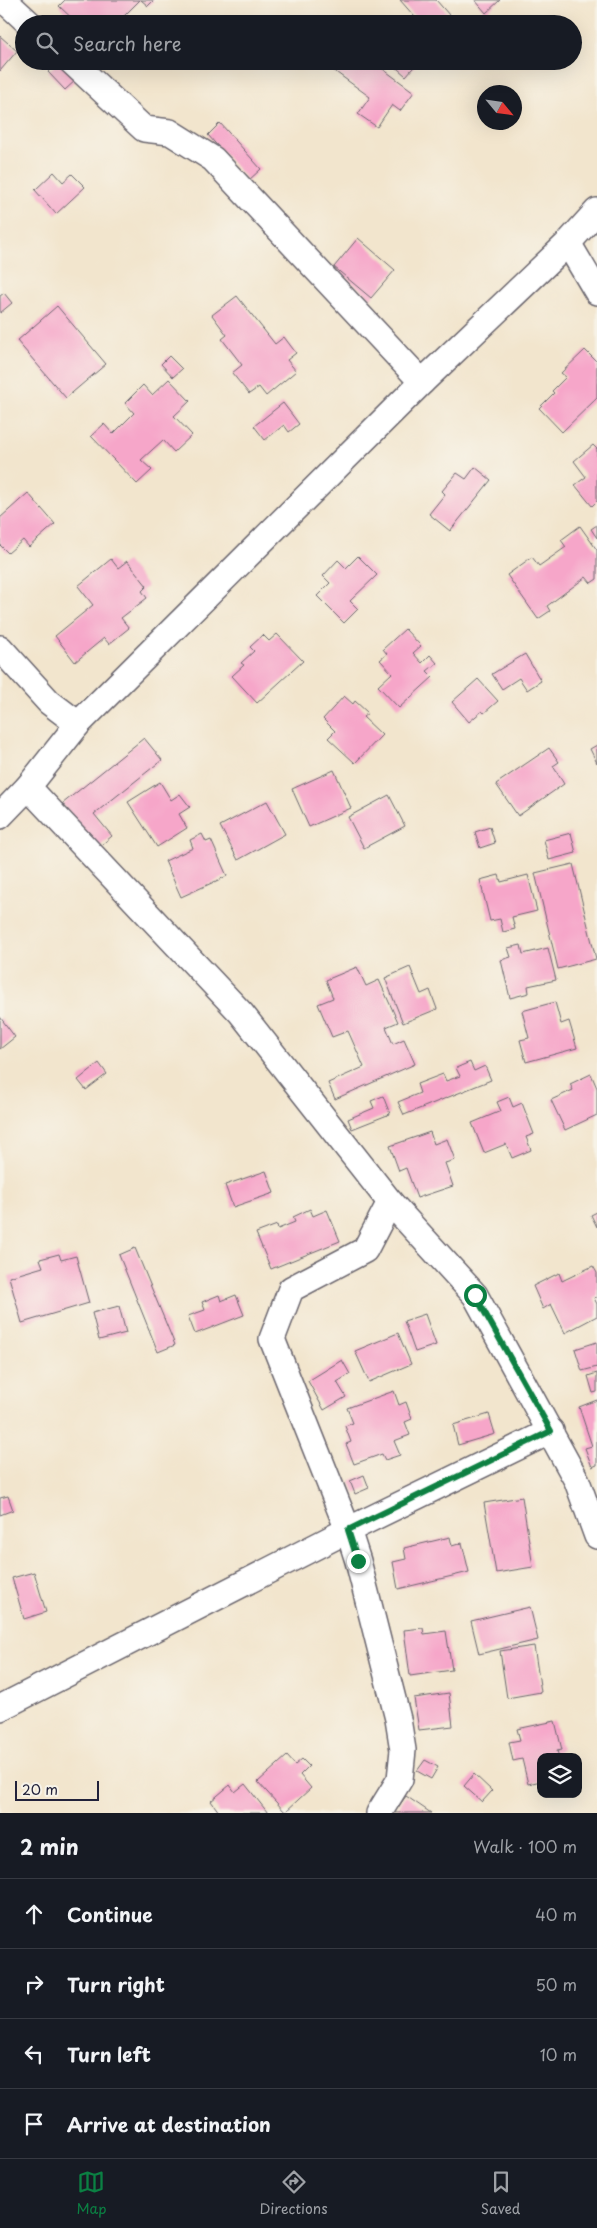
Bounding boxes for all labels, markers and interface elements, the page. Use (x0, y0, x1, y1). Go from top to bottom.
search box (15, 15, 582, 70)
icon: search (33, 29, 61, 57)
text: Search here (73, 29, 182, 57)
north arrow (477, 85, 522, 130)
route start (464, 1284, 487, 1307)
route end (347, 1550, 370, 1573)
map controls (537, 1753, 582, 1798)
button: layers (537, 1753, 582, 1798)
scale bar (15, 1778, 99, 1801)
text: 20 m (22, 1779, 58, 1800)
text: 2 min (20, 1830, 79, 1862)
text: Walk · 100 m (473, 1834, 577, 1858)
icon: ahead (20, 1900, 48, 1928)
text: Continue (67, 1900, 153, 1928)
text: 40 m (535, 1902, 577, 1926)
icon: right (20, 1970, 48, 1998)
text: Turn right (67, 1970, 165, 1998)
text: 50 m (536, 1972, 577, 1996)
icon: left (20, 2040, 48, 2068)
text: Turn left (67, 2040, 151, 2068)
text: 10 m (540, 2042, 577, 2066)
icon: arrive (20, 2110, 48, 2138)
text: Arrive at destination (67, 2110, 271, 2138)
tab: Map (77, 2168, 106, 2219)
tab: Directions (260, 2168, 328, 2219)
tab: Saved (481, 2168, 520, 2219)

